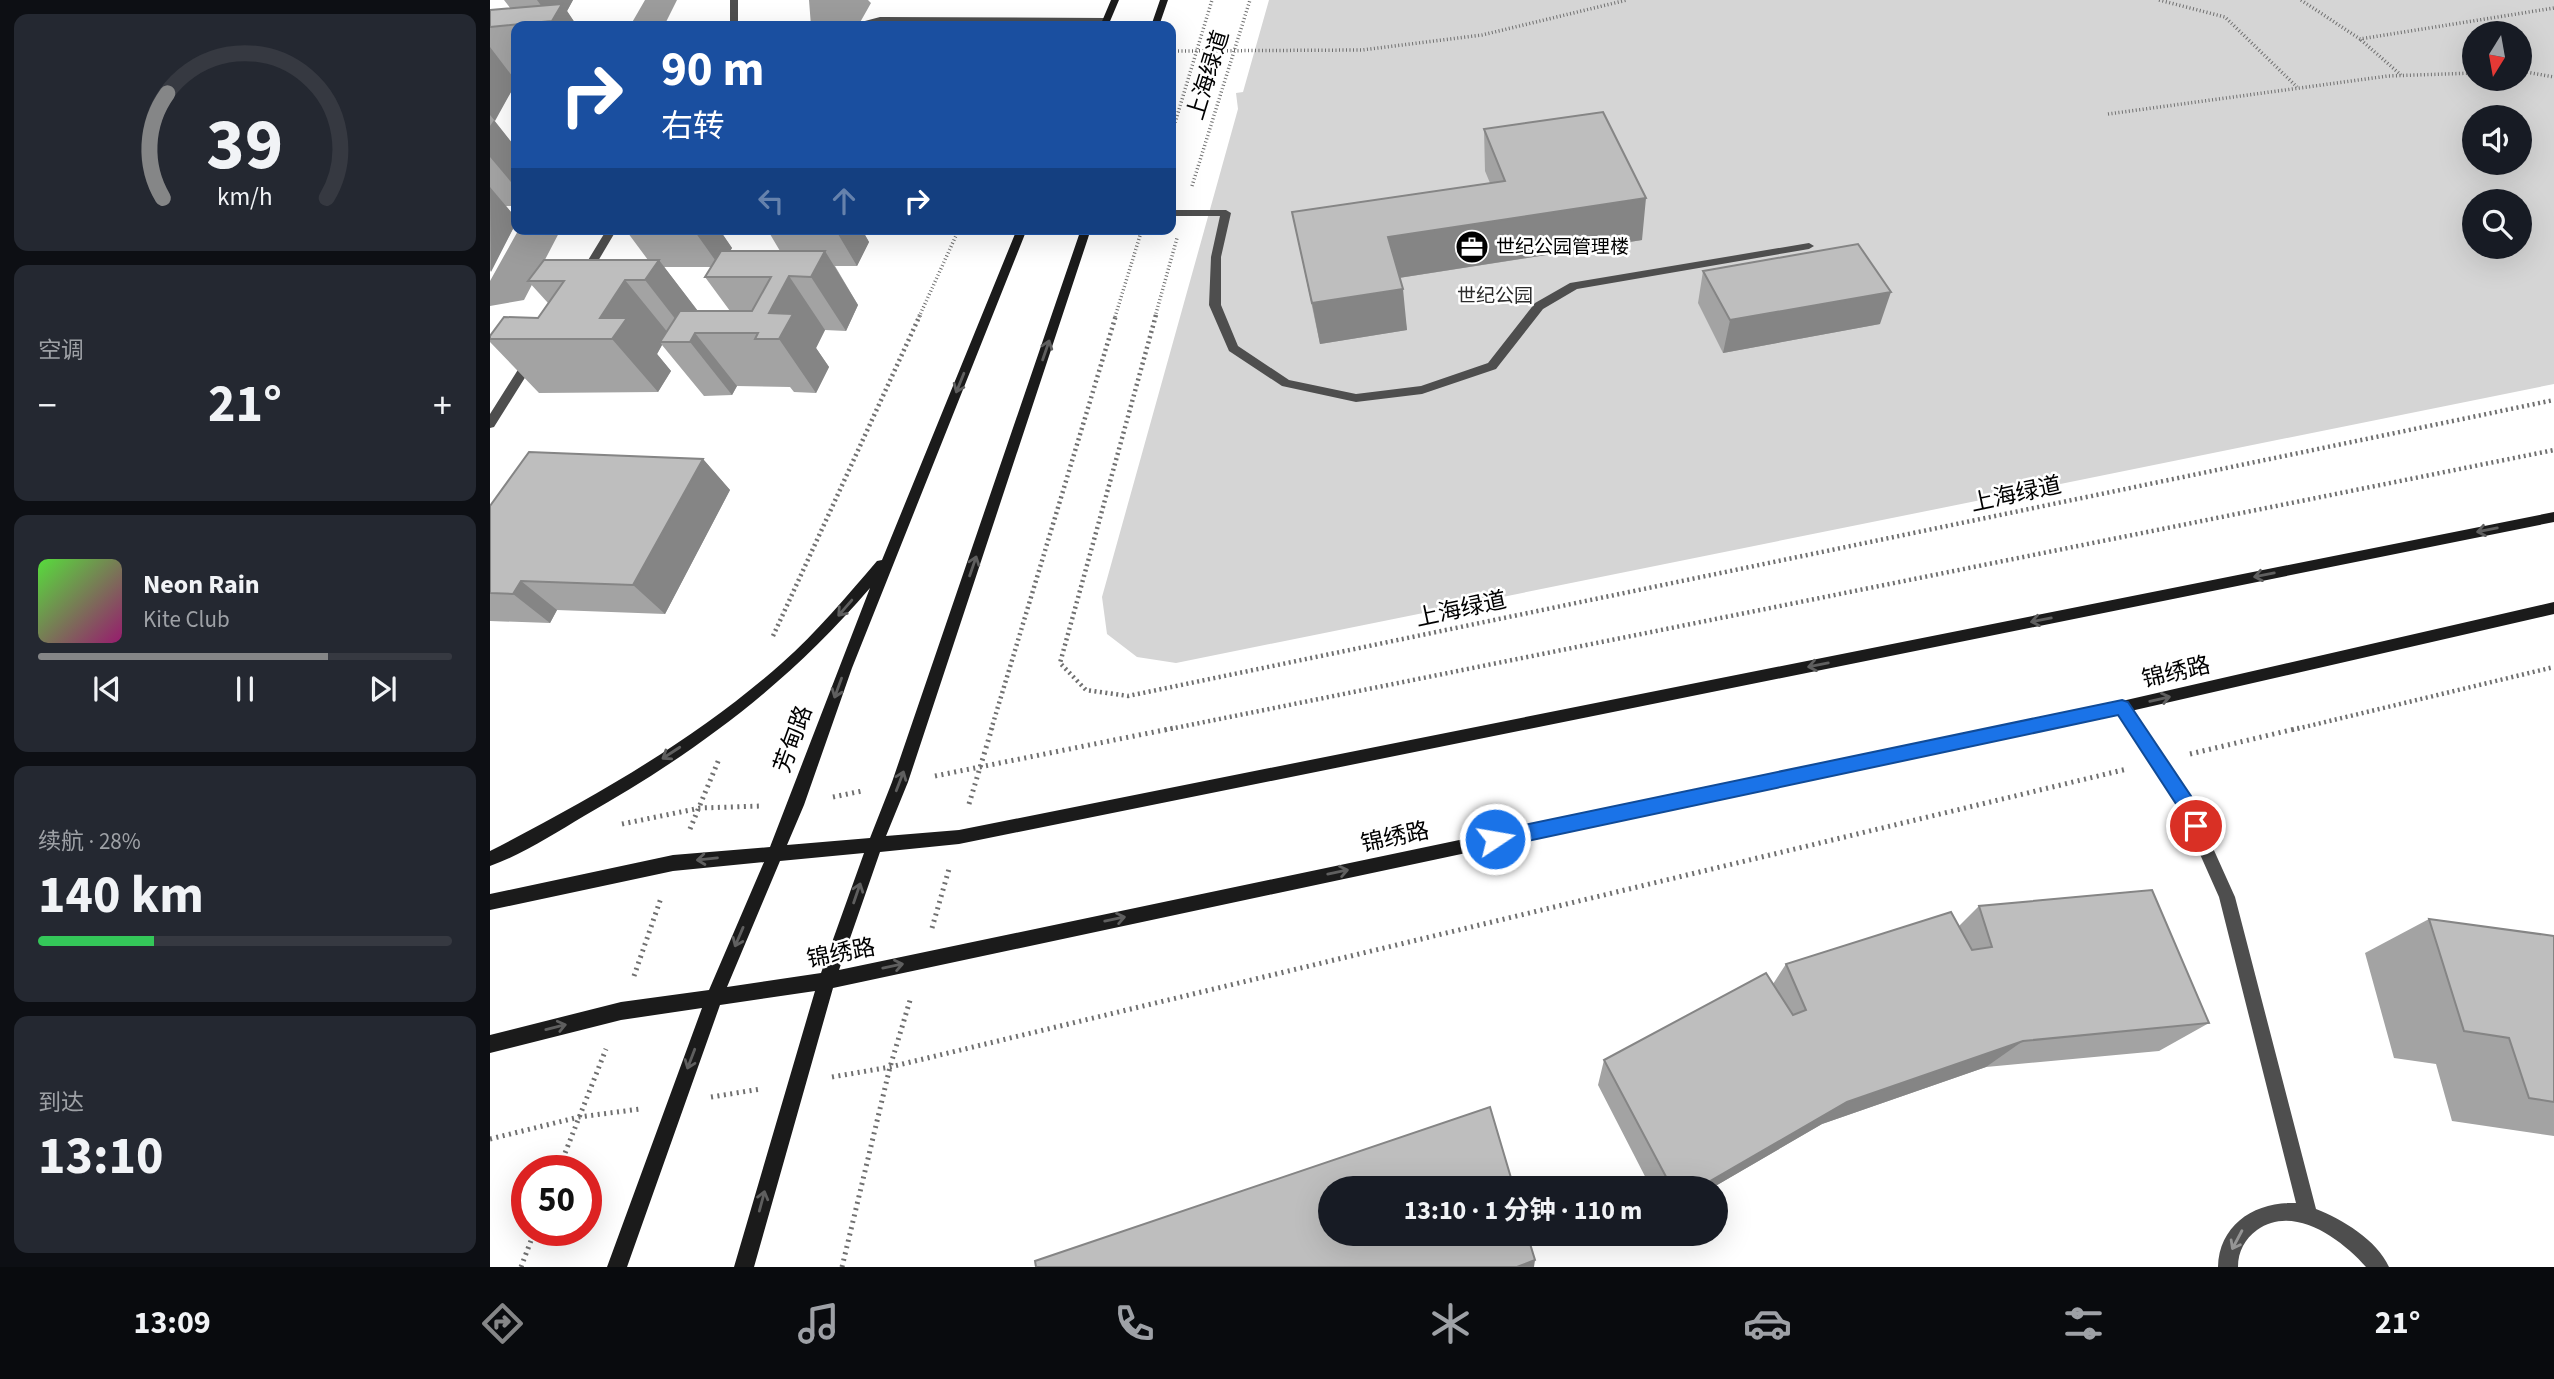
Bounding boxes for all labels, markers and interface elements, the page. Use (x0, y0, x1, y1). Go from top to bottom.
north arrow (2462, 21, 2532, 91)
map controls (2462, 21, 2532, 259)
street label: 上海绿道 (1179, 26, 1237, 124)
text: 90 m (661, 35, 765, 105)
icon: right (546, 49, 637, 140)
text: 39 (207, 94, 283, 198)
text: 右转 (661, 104, 725, 150)
button: sound (2462, 105, 2532, 175)
text: km/h (217, 179, 273, 215)
icon: left (752, 182, 790, 220)
icon: ahead (825, 182, 863, 220)
icon: right (898, 182, 936, 220)
button: search (2462, 189, 2532, 259)
office icon: 世纪公园管理楼 (1453, 228, 1491, 266)
place label: 世纪公园管理楼 (1496, 234, 1629, 261)
park label: 世纪公园 (1457, 283, 1533, 310)
text: 空调 (38, 334, 84, 367)
one-way arrow (1040, 340, 1053, 362)
text: 21° (208, 368, 282, 442)
one-way arrow (952, 372, 965, 394)
text: − (38, 379, 57, 433)
text: + (433, 379, 452, 433)
street label: 上海绿道 (1968, 468, 2064, 520)
one-way arrow (2476, 524, 2499, 538)
one-way arrow (967, 555, 980, 577)
text: Neon Rain (143, 566, 260, 603)
one-way arrow (2253, 569, 2276, 582)
street label: 上海绿道 (1413, 583, 1509, 635)
one-way arrow (837, 599, 853, 617)
text: Kite Club (143, 603, 230, 636)
one-way arrow (2030, 613, 2053, 627)
street label: 锦绣路 (2139, 648, 2213, 696)
one-way arrow (1807, 658, 1830, 672)
icon: previous (88, 670, 126, 708)
icon: pause (226, 670, 264, 708)
icon: next (364, 670, 402, 708)
one-way arrow (831, 677, 844, 699)
one-way arrow (2148, 691, 2171, 705)
street label: 芳甸路 (766, 701, 820, 777)
one-way arrow (662, 747, 682, 761)
one-way arrow (895, 771, 907, 793)
pin (2166, 796, 2226, 856)
position arrow (1458, 802, 1532, 876)
icon: arrive (2177, 807, 2215, 845)
street label: 锦绣路 (1358, 814, 1432, 860)
text: 续航 · 28% (38, 825, 141, 858)
one-way arrow (696, 853, 719, 866)
text: 140 km (38, 859, 204, 933)
one-way arrow (1326, 865, 1349, 879)
one-way arrow (852, 883, 864, 905)
one-way arrow (1103, 912, 1126, 926)
one-way arrow (732, 926, 745, 947)
street label: 锦绣路 (804, 930, 878, 976)
one-way arrow (881, 959, 904, 973)
one-way arrow (544, 1020, 567, 1033)
one-way arrow (683, 1047, 696, 1069)
text: 到达 (38, 1086, 84, 1119)
text: 13:10 (38, 1120, 163, 1194)
speed limit sign: 50 (511, 1155, 602, 1246)
one-way arrow (756, 1190, 769, 1213)
text: 13:10 · 1 分钟 · 110 m (1404, 1192, 1642, 1229)
one-way arrow (2229, 1230, 2243, 1250)
icon: directions (478, 1299, 527, 1348)
icon: music (794, 1299, 843, 1348)
icon: phone (1110, 1299, 1159, 1348)
icon: climate (1426, 1299, 1475, 1348)
icon: car (1743, 1299, 1792, 1348)
icon: filters (2059, 1299, 2108, 1348)
text: 13:09 (134, 1300, 211, 1346)
text: 21° (2375, 1300, 2420, 1346)

